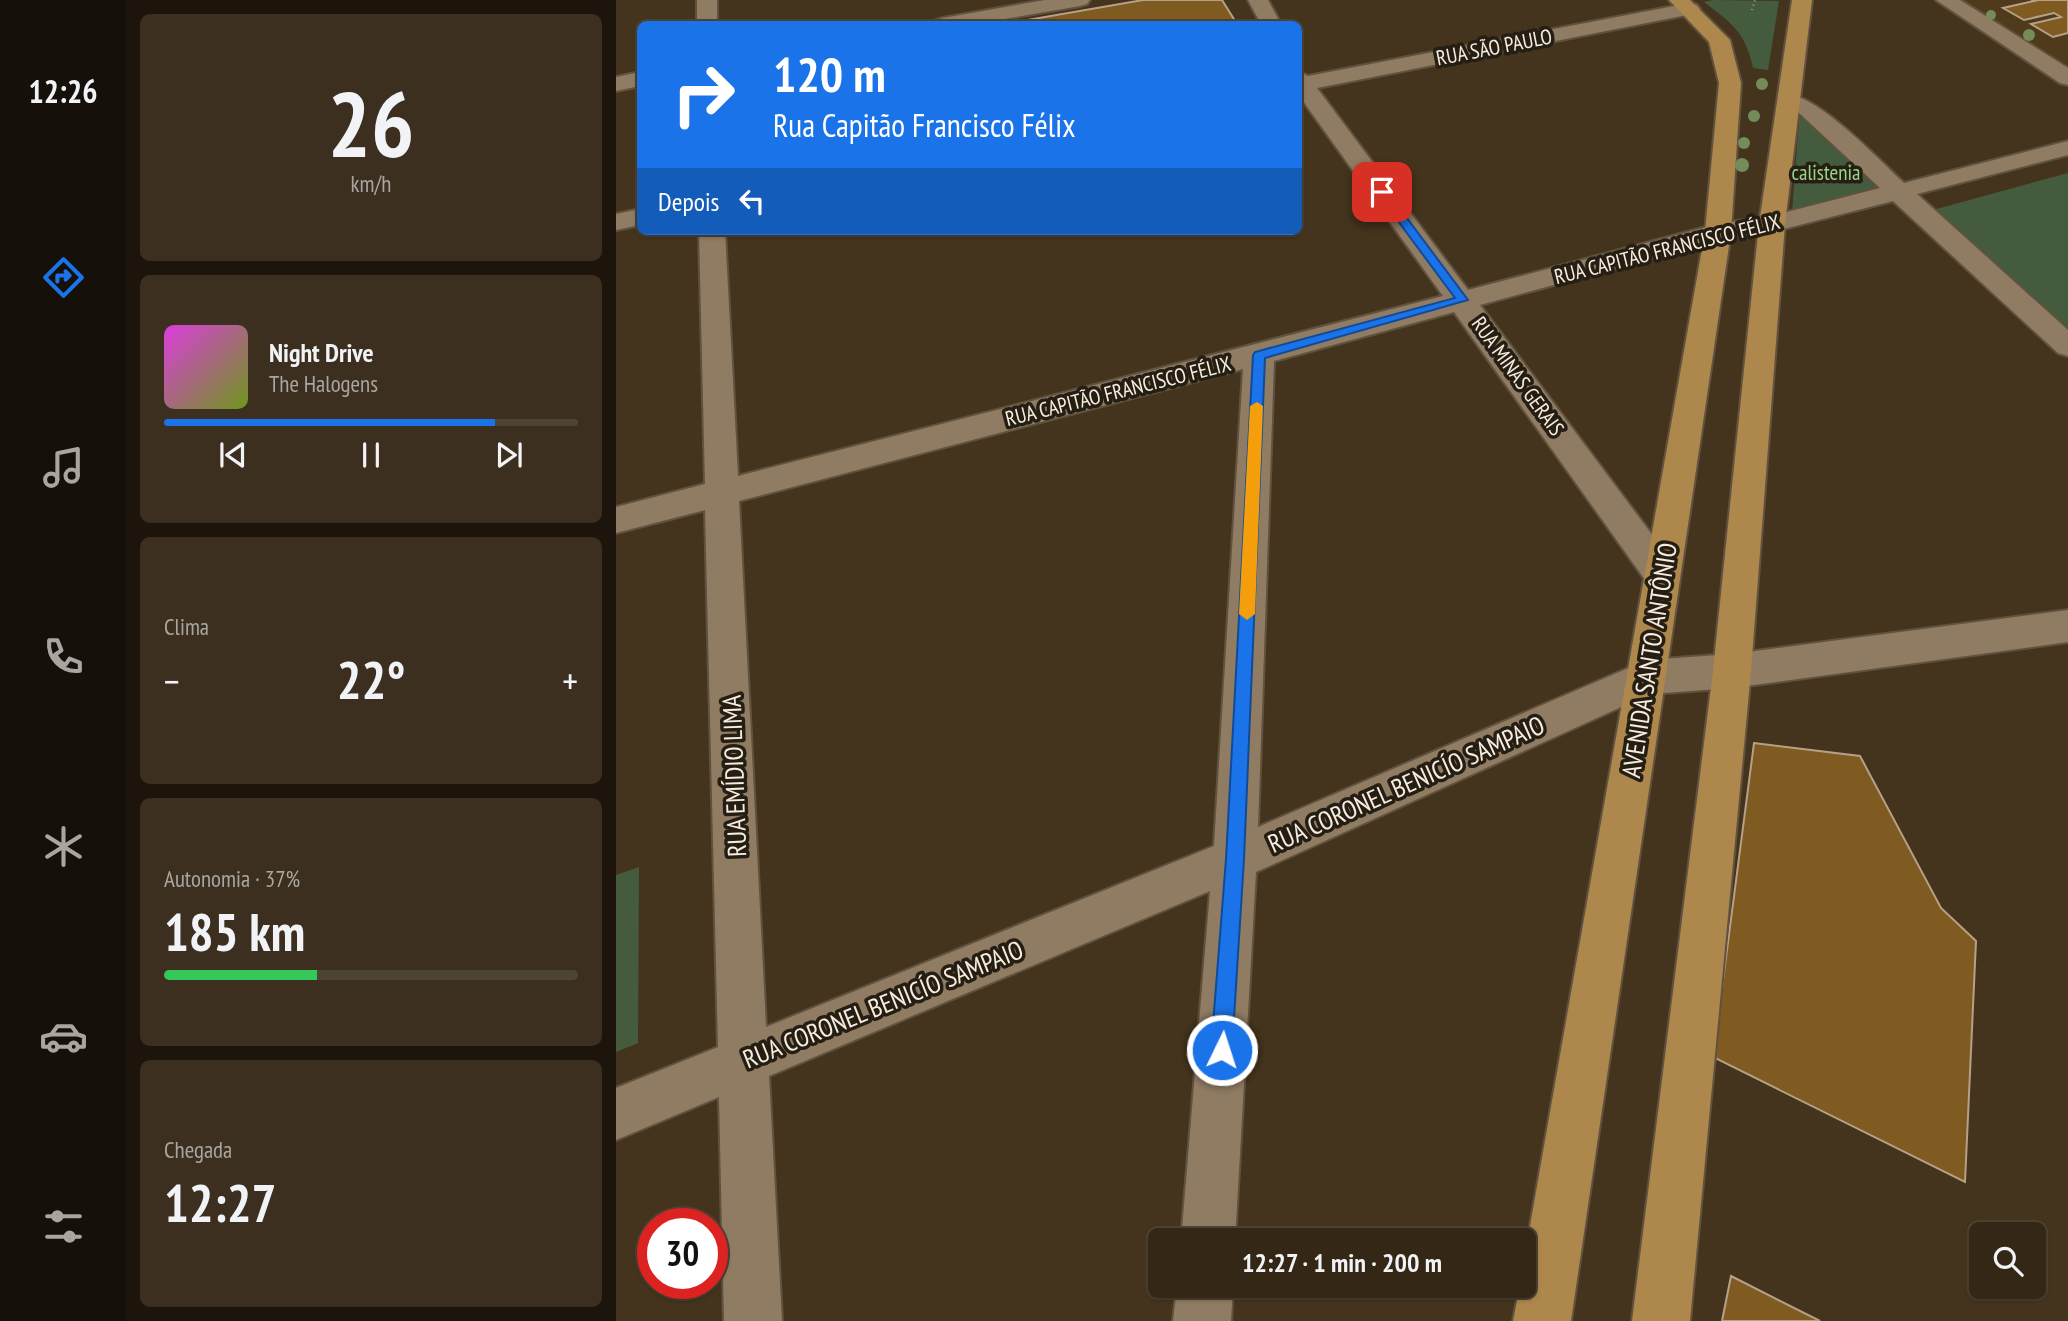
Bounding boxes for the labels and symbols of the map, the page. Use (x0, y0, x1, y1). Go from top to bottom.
street label: RUA SÃO PAULO (1434, 23, 1554, 71)
park label: calistenia (1792, 159, 1860, 186)
pin (1352, 162, 1412, 222)
street label: RUA CAPITÃO FRANCISCO FÉLIX (1551, 208, 1783, 290)
street label: RUA MINAS GERAIS (1466, 311, 1570, 441)
street label: RUA CAPITÃO FRANCISCO FÉLIX (1002, 350, 1234, 432)
street label: AVENIDA SANTO ANTÔNIO (1614, 540, 1684, 780)
street label: RUA EMÍDIO LIMA (715, 694, 753, 858)
street label: RUA CORONEL BENICÍO SAMPAIO (1263, 708, 1549, 860)
street label: RUA CORONEL BENICÍO SAMPAIO (738, 933, 1028, 1075)
position arrow (1185, 1013, 1259, 1087)
speed limit sign: 30 (637, 1208, 728, 1299)

